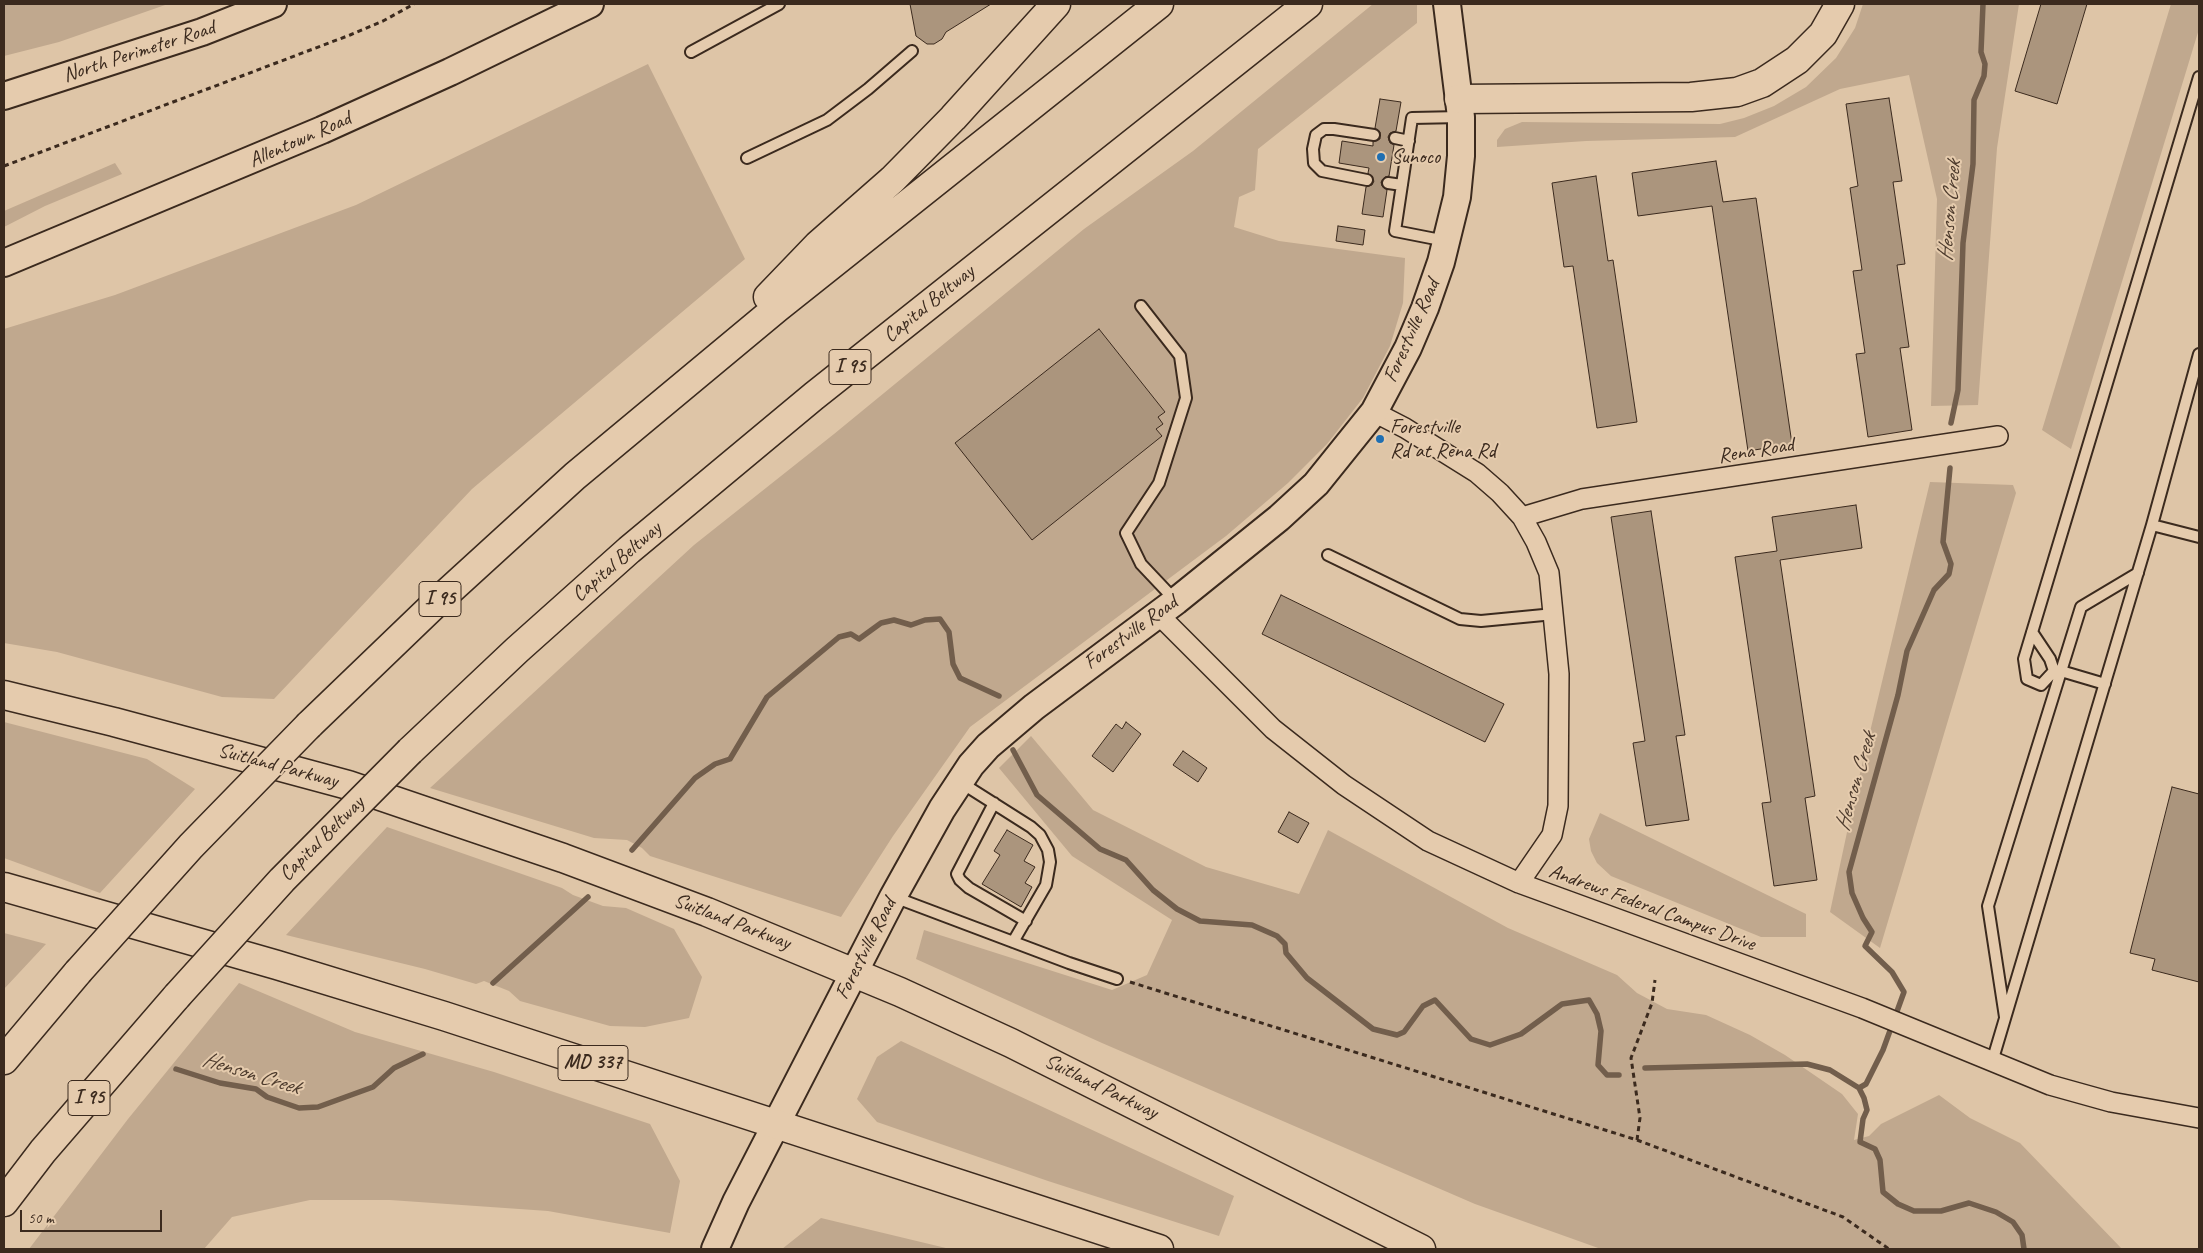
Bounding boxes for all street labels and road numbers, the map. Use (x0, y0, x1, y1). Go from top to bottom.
street label: North Perimeter Road (60, 16, 218, 88)
street label: Allentown Road (245, 106, 355, 174)
street label: Capital Beltway (878, 260, 980, 348)
street label: Forestville Road (1378, 276, 1446, 386)
road number: I 95 (829, 350, 871, 384)
street label: Rena Road (1716, 433, 1796, 469)
street label: Capital Beltway (567, 516, 667, 608)
road number: I 95 (419, 582, 461, 616)
street label: Forestville Road (1079, 590, 1183, 676)
street label: Suitland Parkway (215, 738, 341, 794)
street label: Capital Beltway (274, 791, 370, 887)
street label: Andrews Federal Campus Drive (1545, 859, 1759, 957)
street label: Suitland Parkway (670, 888, 794, 956)
street label: Forestville Road (830, 894, 902, 1004)
road number: MD 337 (558, 1046, 628, 1080)
street label: Suitland Parkway (1040, 1049, 1162, 1125)
road number: I 95 (68, 1080, 110, 1116)

